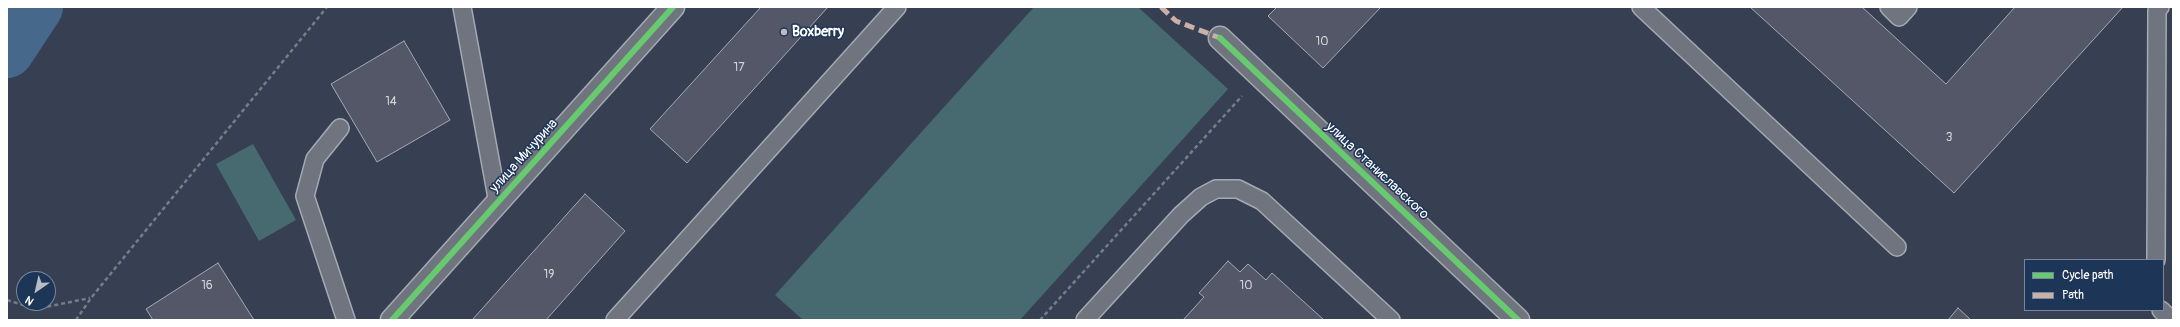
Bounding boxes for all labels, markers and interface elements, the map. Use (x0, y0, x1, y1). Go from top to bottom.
place label: Boxberry (792, 24, 844, 40)
marker: Boxberry (779, 27, 789, 37)
house number: 10 (1316, 35, 1328, 49)
house number: 17 (733, 61, 745, 75)
house number: 14 (385, 95, 397, 109)
street label: улица Мичурина (486, 116, 562, 196)
street label: улица Станиславского (1322, 119, 1432, 223)
house number: 3 (1946, 131, 1952, 145)
legend (2024, 259, 2164, 311)
house number: 19 (544, 268, 554, 282)
text: Cycle path (2062, 268, 2113, 283)
north arrow (16, 271, 56, 311)
house number: 16 (201, 279, 213, 293)
house number: 10 (1240, 279, 1252, 293)
text: Path (2062, 288, 2084, 303)
text: N (23, 293, 36, 308)

